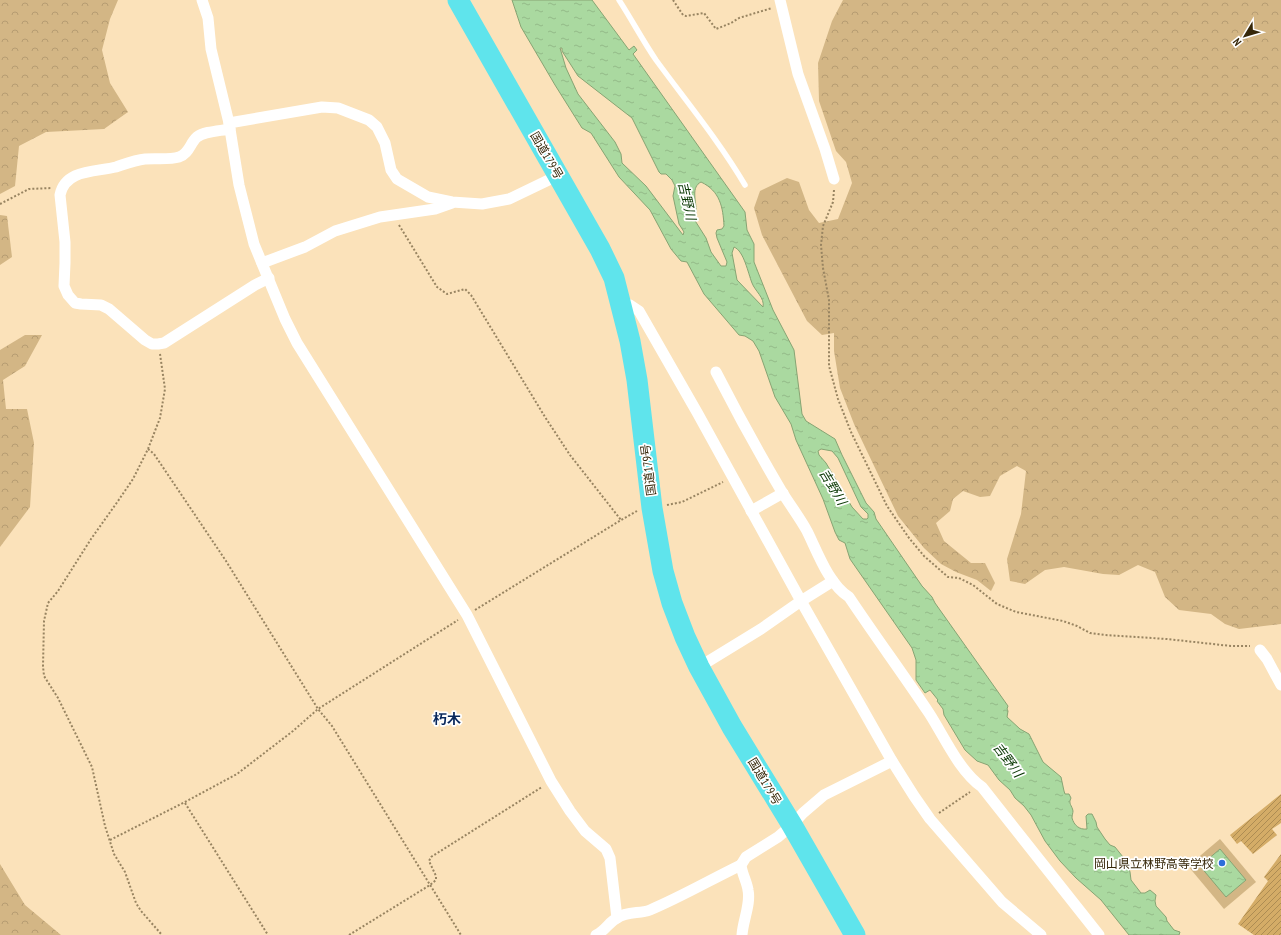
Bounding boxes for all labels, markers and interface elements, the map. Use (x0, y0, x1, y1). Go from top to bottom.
north arrow (1225, 16, 1265, 56)
text: N (1230, 35, 1244, 49)
street label: 国道179号 (527, 129, 567, 181)
water label: 吉野川 (674, 180, 700, 224)
street label: 国道179号 (637, 443, 659, 497)
water label: 吉野川 (816, 466, 851, 510)
district label: 朽木 (433, 710, 461, 728)
water label: 吉野川 (989, 739, 1028, 782)
street label: 国道179号 (745, 755, 785, 807)
place label: 岡山県立林野高等学校 (1094, 856, 1214, 871)
marker: 岡山県立林野高等学校 (1217, 858, 1227, 868)

